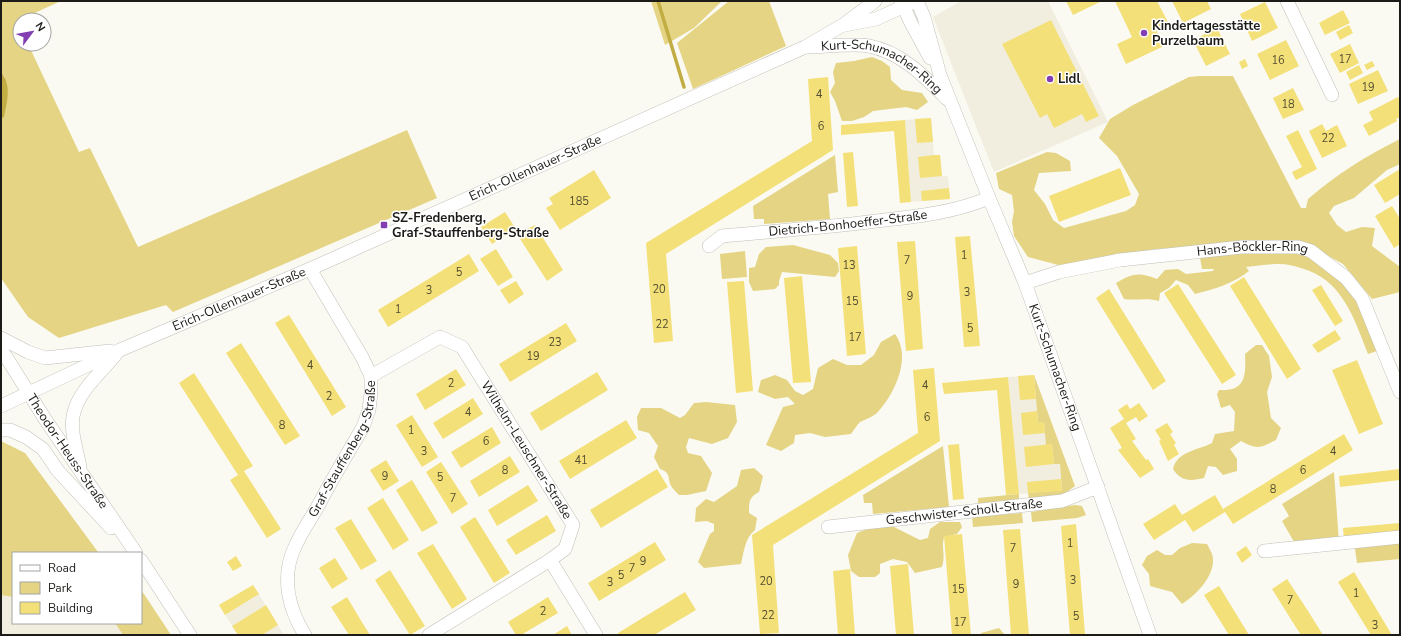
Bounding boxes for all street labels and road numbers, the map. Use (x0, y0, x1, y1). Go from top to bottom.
street label: Kurt-Schumacher-Ring (820, 36, 946, 98)
street label: Erich-Ollenhauer-Straße (466, 130, 604, 205)
street label: Dietrich-Bonhoeffer-Straße (768, 206, 929, 241)
street label: Hans-Böckler-Ring (1196, 238, 1311, 261)
street label: Erich-Ollenhauer-Straße (170, 263, 309, 336)
street label: Kurt-Schumacher-Ring (1024, 301, 1086, 434)
street label: Wilhelm-Leuschner-Straße (476, 378, 576, 523)
street label: Graf-Stauffenberg-Straße (304, 380, 380, 521)
street label: Theodor-Heuss-Straße (22, 390, 112, 512)
street label: Geschwister-Scholl-Straße (885, 494, 1044, 530)

